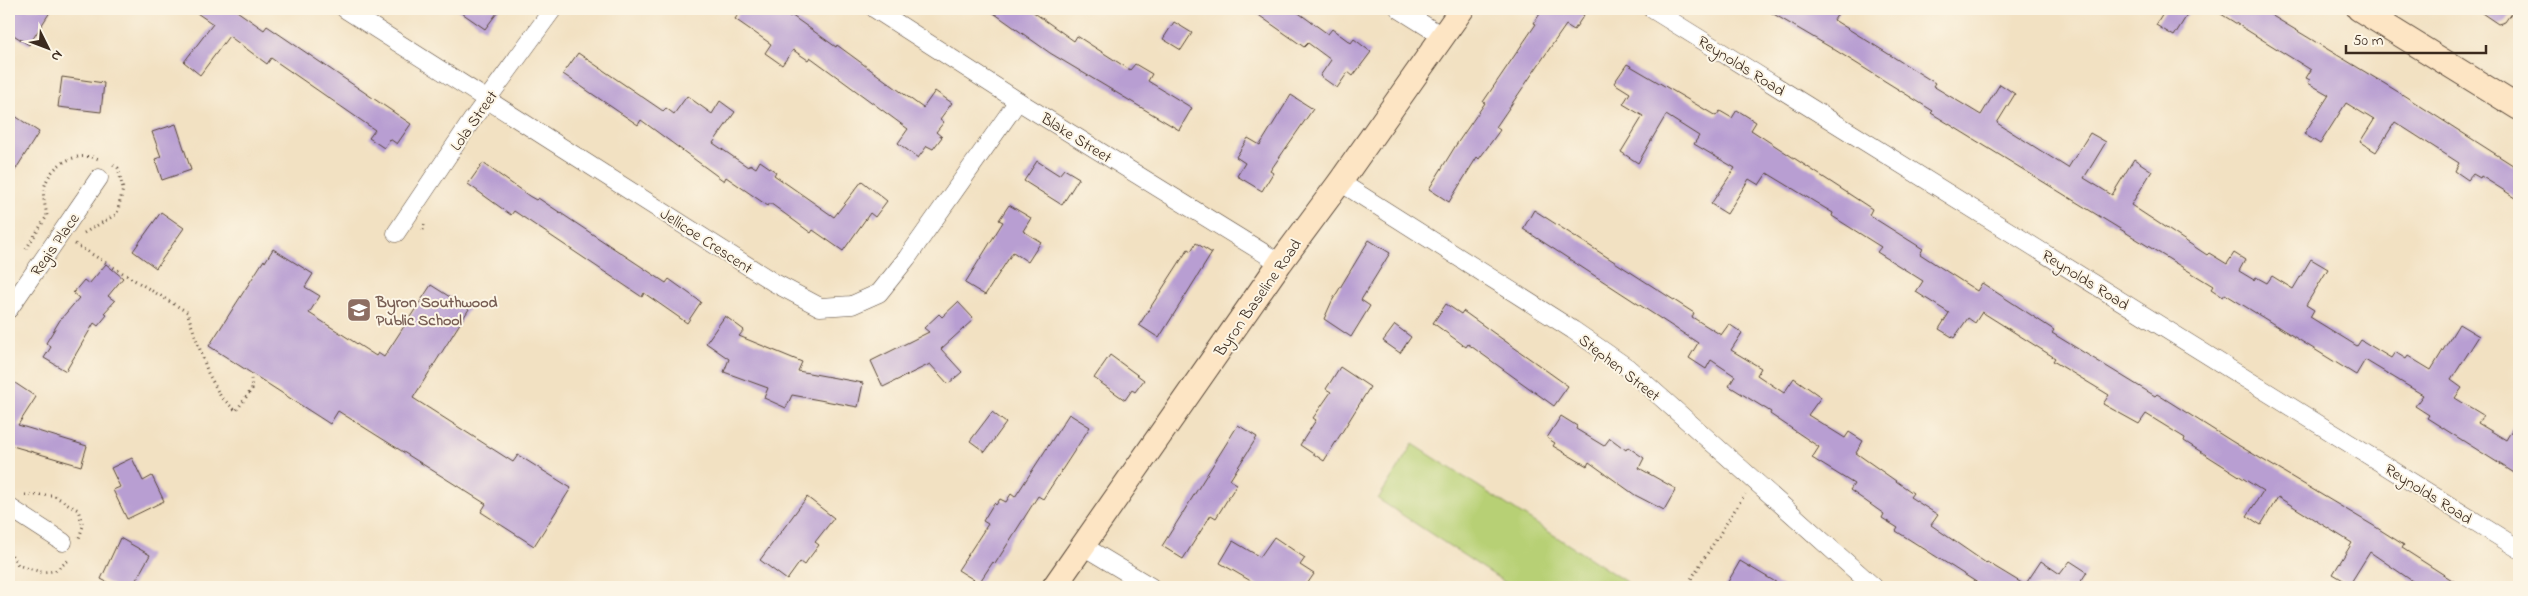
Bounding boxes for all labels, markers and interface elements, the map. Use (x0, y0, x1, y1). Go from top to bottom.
north arrow (22, 22, 72, 72)
scale bar (2346, 22, 2486, 54)
street label: Reynolds Road (1692, 30, 1789, 103)
text: 50 m (2353, 30, 2384, 52)
text: N (46, 45, 68, 66)
street label: Lola Street (445, 85, 505, 156)
street label: Blake Street (1035, 107, 1117, 170)
street label: Jellicoe Crescent (655, 203, 758, 281)
street label: Regis Place (25, 208, 87, 282)
street label: Byron Baseline Road (1208, 234, 1308, 363)
street label: Reynolds Road (2036, 244, 2133, 317)
place label: Byron Southwood Public School (375, 291, 497, 333)
school or university icon: Byron Southwood Public School (346, 297, 372, 323)
street label: Stephen Street (1573, 329, 1665, 409)
street label: Reynolds Road (2379, 458, 2476, 531)

